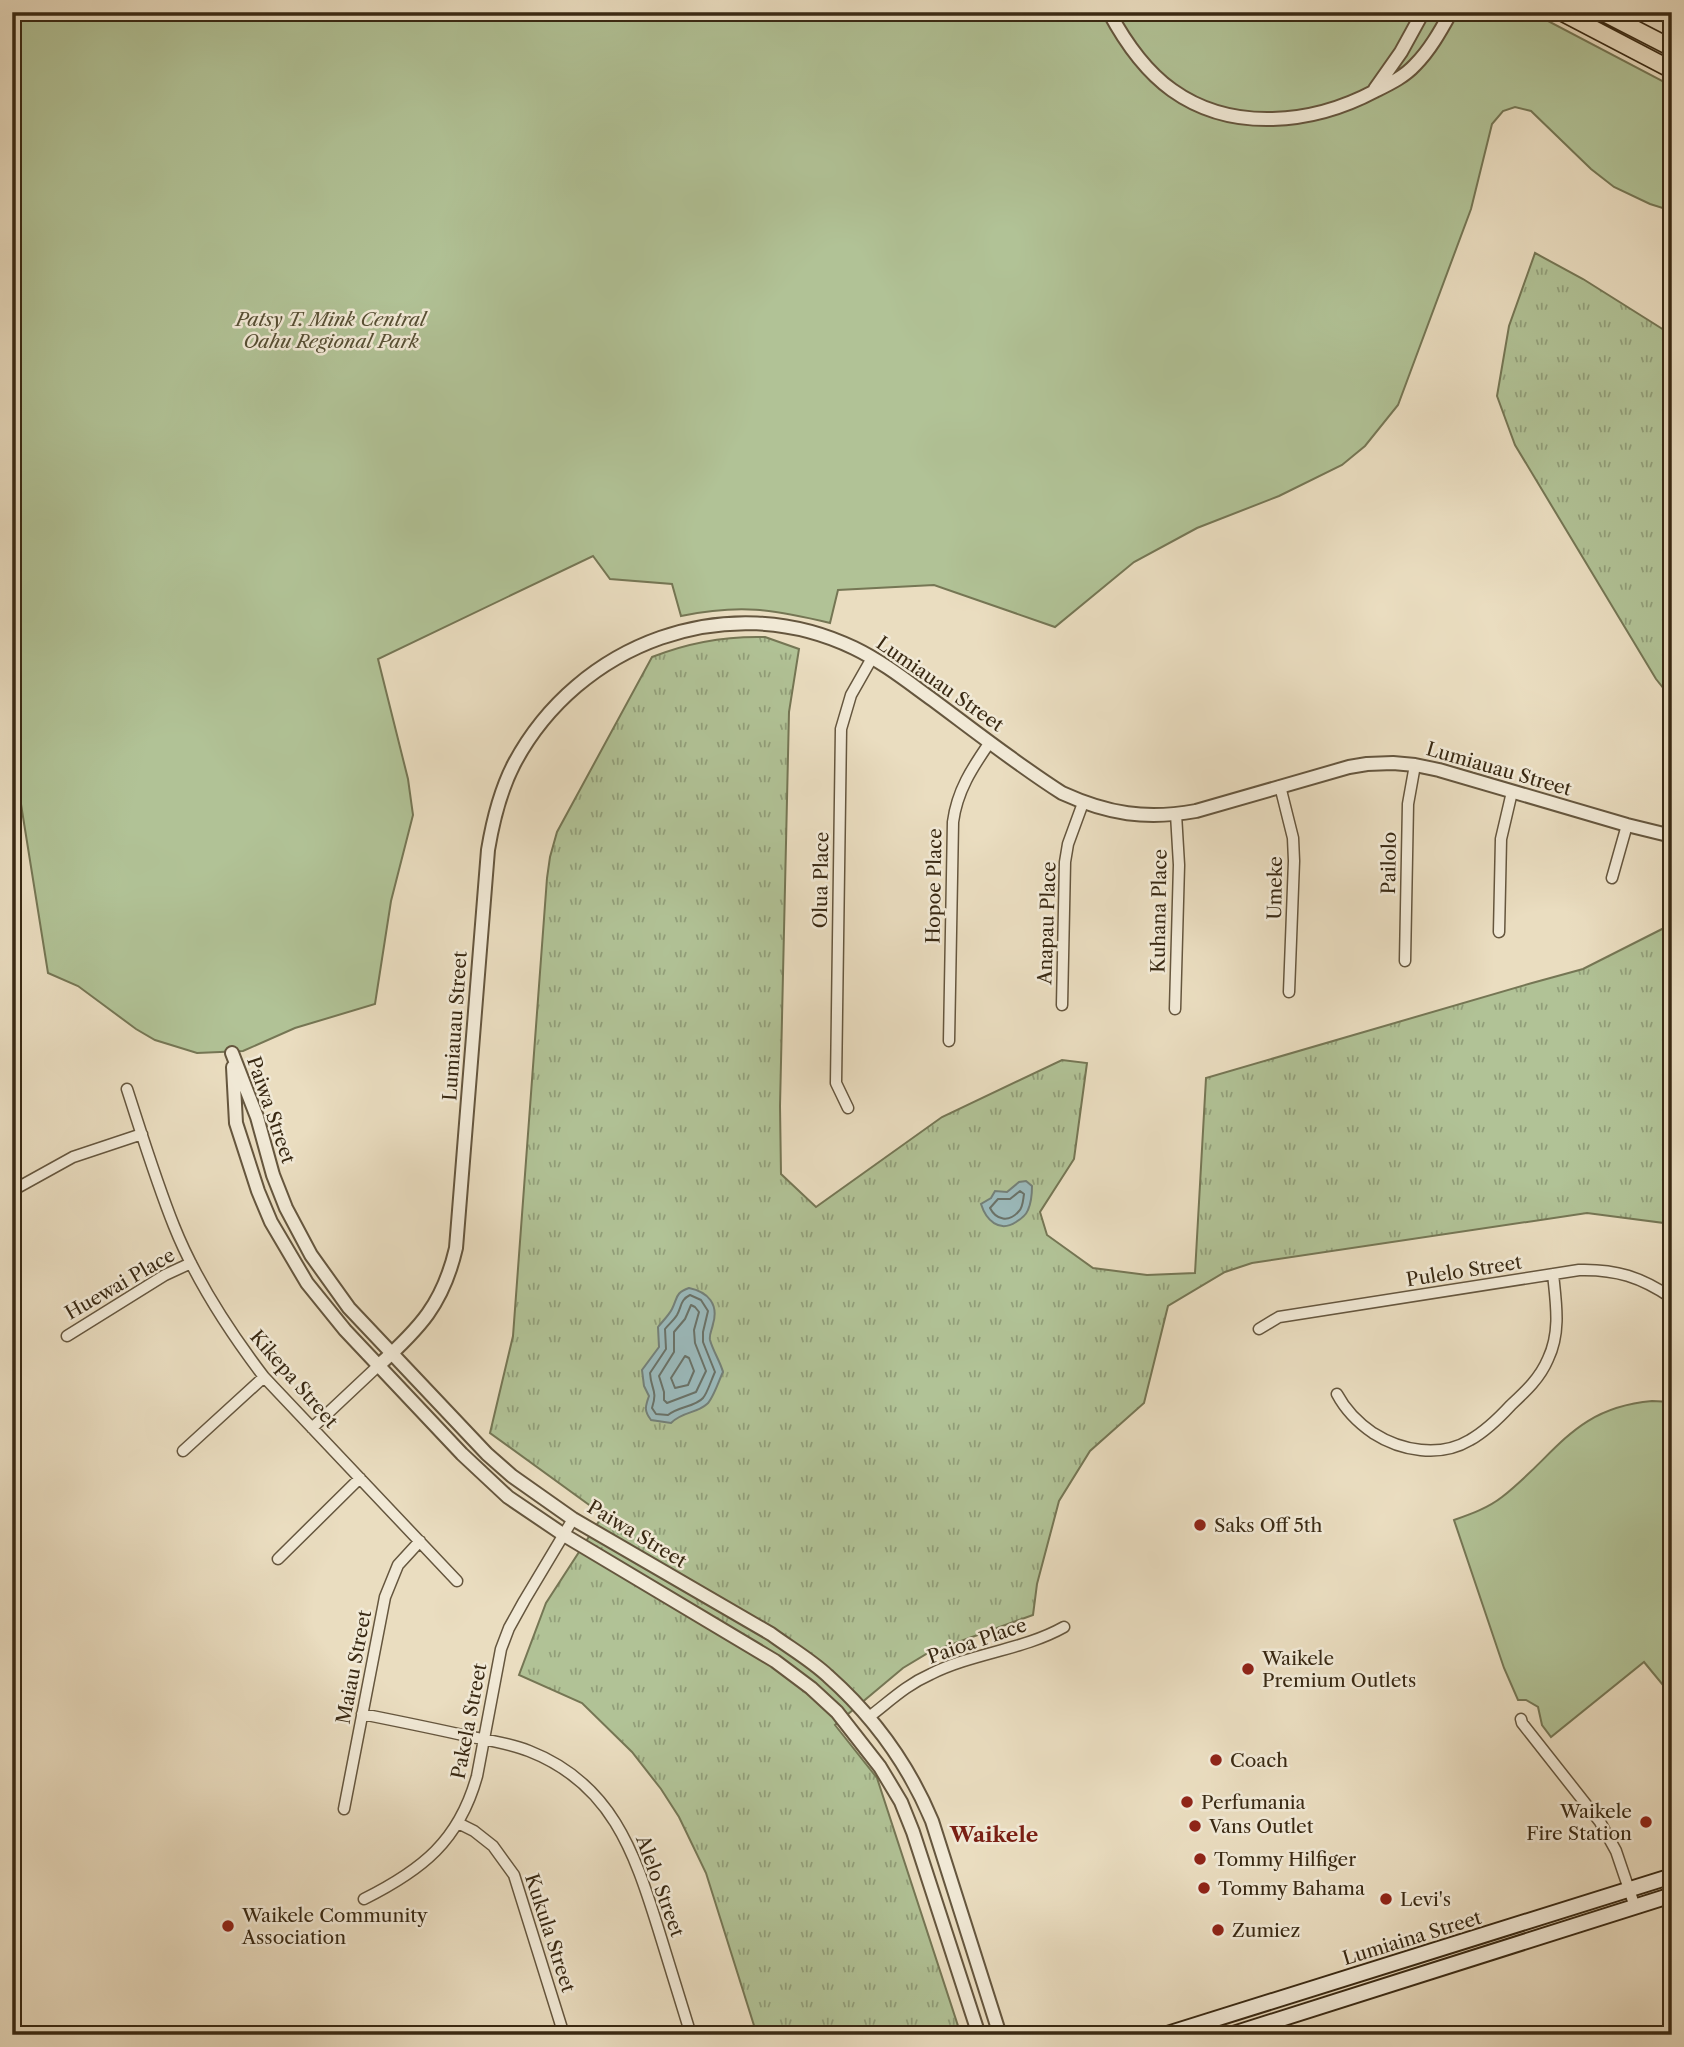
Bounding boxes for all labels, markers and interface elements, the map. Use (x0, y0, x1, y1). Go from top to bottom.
park label: Patsy T. Mink Central Oahu Regional Park (234, 308, 428, 353)
street label: Lumiauau Street (872, 632, 1008, 737)
street label: Lumiauau Street (1424, 737, 1575, 801)
street label: Hopoe Place (921, 828, 947, 944)
street label: Olua Place (809, 831, 833, 929)
street label: Pailolo (1377, 831, 1401, 895)
street label: Kuhana Place (1146, 849, 1172, 973)
street label: Umeke (1263, 856, 1287, 920)
street label: Anapau Place (1033, 861, 1061, 986)
street label: Lumiauau Street (438, 950, 472, 1102)
street label: Paiwa Street (242, 1053, 300, 1167)
street label: Huewai Place (61, 1243, 179, 1325)
street label: Pulelo Street (1405, 1250, 1524, 1291)
street label: Kikepa Street (245, 1325, 343, 1433)
street label: Paiwa Street (583, 1495, 691, 1573)
place label: Saks Off 5th (1214, 1514, 1323, 1537)
marker: Saks Off 5th (1192, 1517, 1208, 1533)
street label: Maiau Street (332, 1608, 376, 1726)
street label: Paioa Place (924, 1613, 1030, 1669)
place label: Waikele Premium Outlets (1261, 1647, 1416, 1692)
street label: Pakela Street (446, 1661, 492, 1781)
marker: Waikele Premium Outlets (1240, 1661, 1256, 1677)
place label: Coach (1230, 1749, 1288, 1772)
marker: Coach (1208, 1752, 1224, 1768)
place label: Perfumania (1201, 1791, 1306, 1814)
marker: Perfumania (1179, 1794, 1195, 1810)
place label: Waikele Fire Station (1526, 1800, 1632, 1845)
marker: Waikele Fire Station (1638, 1814, 1654, 1830)
place label: Vans Outlet (1208, 1815, 1314, 1838)
marker: Vans Outlet (1187, 1818, 1203, 1834)
district label: Waikele (949, 1822, 1038, 1847)
street label: Alelo Street (631, 1831, 689, 1940)
place label: Tommy Hilfiger (1214, 1848, 1356, 1871)
marker: Tommy Hilfiger (1192, 1851, 1208, 1867)
street label: Kukula Street (520, 1871, 580, 1996)
place label: Tommy Bahama (1218, 1877, 1365, 1900)
marker: Tommy Bahama (1196, 1880, 1212, 1896)
place label: Levi's (1400, 1888, 1451, 1911)
marker: Levi's (1378, 1891, 1394, 1907)
place label: Waikele Community Association (241, 1904, 428, 1949)
street label: Lumiaina Street (1340, 1906, 1485, 1970)
marker: Waikele Community Association (220, 1918, 236, 1934)
place label: Zumiez (1232, 1919, 1300, 1942)
marker: Zumiez (1210, 1922, 1226, 1938)

